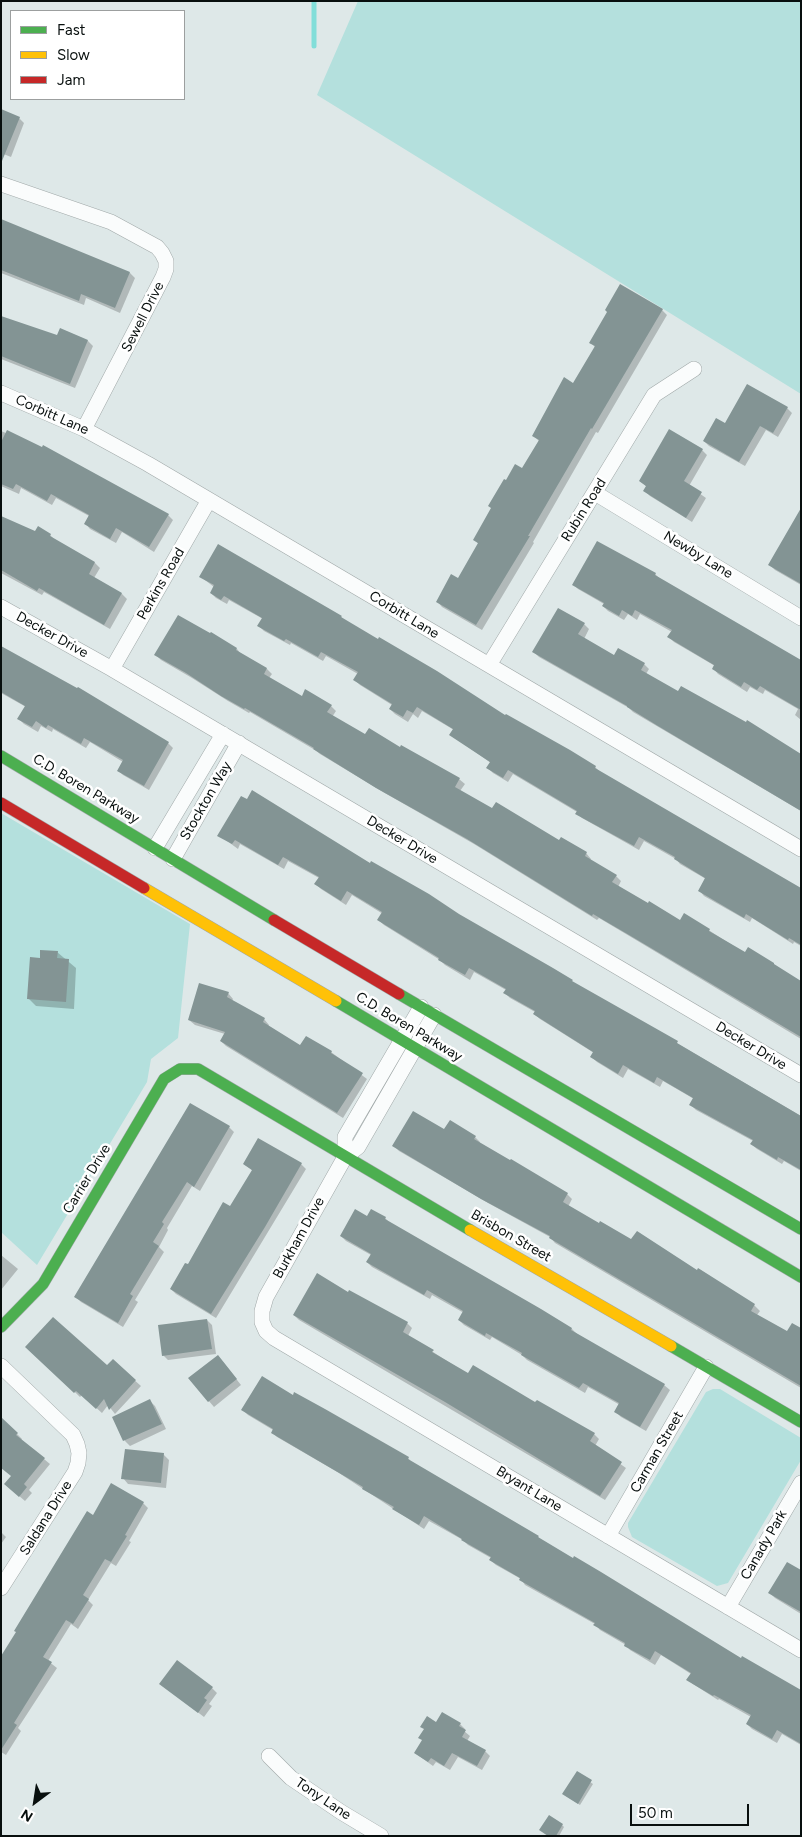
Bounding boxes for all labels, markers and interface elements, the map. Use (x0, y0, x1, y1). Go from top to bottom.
legend (10, 10, 185, 100)
text: Fast (57, 21, 85, 39)
text: Slow (57, 46, 90, 64)
text: Jam (57, 71, 85, 89)
street label: Sewell Drive (118, 279, 168, 355)
street label: Corbitt Lane (13, 391, 91, 439)
street label: Rubin Road (558, 475, 610, 545)
street label: Newby Lane (660, 528, 736, 582)
street label: Perkins Road (134, 545, 188, 623)
street label: Corbitt Lane (366, 588, 442, 642)
street label: Decker Drive (13, 608, 91, 662)
street label: C.D. Boren Parkway (30, 751, 142, 827)
street label: Stockton Way (177, 759, 235, 843)
street label: Decker Drive (364, 812, 440, 868)
street label: C.D. Boren Parkway (353, 989, 465, 1065)
street label: Decker Drive (713, 1018, 789, 1074)
street label: Carrier Drive (60, 1141, 114, 1217)
street label: Burkham Drive (270, 1194, 328, 1282)
street label: Brisbon Street (468, 1206, 554, 1266)
street label: Carman Street (627, 1408, 687, 1496)
street label: Bryant Lane (493, 1463, 565, 1515)
street label: Saldana Drive (16, 1478, 76, 1558)
street label: Canady Park (737, 1507, 791, 1583)
street label: Tony Lane (292, 1774, 354, 1824)
north arrow (10, 1777, 60, 1827)
scale bar (632, 1794, 751, 1826)
text: 50 m (638, 1804, 673, 1822)
text: N (18, 1805, 36, 1825)

